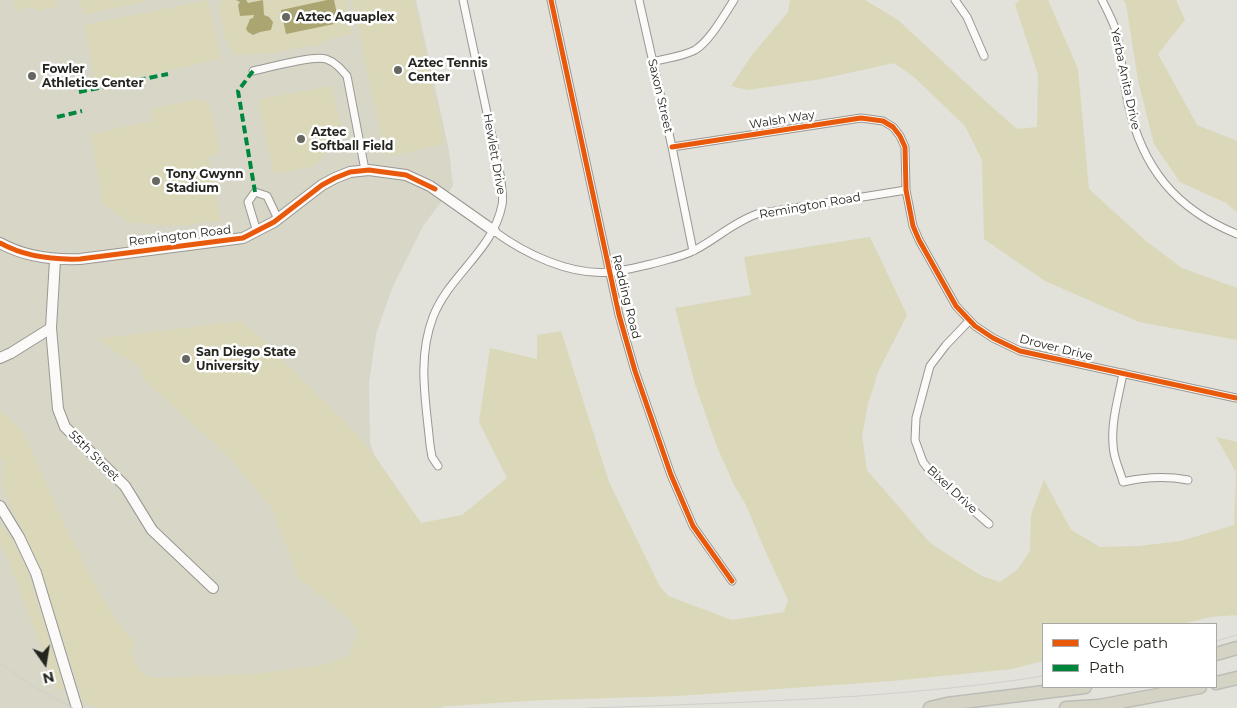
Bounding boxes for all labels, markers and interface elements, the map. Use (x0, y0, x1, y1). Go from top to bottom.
place label: Aztec Aquaplex (296, 10, 394, 24)
marker: Aztec Aquaplex (280, 11, 292, 23)
street label: Yerba Anita Drive (1107, 27, 1143, 131)
place label: Aztec Tennis Center (408, 56, 488, 84)
street label: Saxon Street (644, 57, 676, 135)
place label: Fowler Athletics Center (42, 62, 144, 90)
marker: Aztec Tennis Center (392, 64, 404, 76)
marker: Fowler Athletics Center (26, 70, 38, 82)
street label: Walsh Way (748, 108, 816, 132)
street label: Hewlett Drive (480, 112, 508, 196)
place label: Aztec Softball Field (311, 125, 393, 153)
marker: Aztec Softball Field (295, 133, 307, 145)
place label: Tony Gwynn Stadium (166, 167, 243, 195)
marker: Tony Gwynn Stadium (150, 175, 162, 187)
street label: Remington Road (758, 190, 862, 222)
street label: Remington Road (128, 223, 232, 249)
street label: Redding Road (609, 253, 643, 341)
street label: Drover Drive (1018, 332, 1094, 364)
place label: San Diego State University (196, 345, 296, 373)
marker: San Diego State University (180, 353, 192, 365)
street label: 55th Street (66, 428, 122, 484)
street label: Bixel Drive (924, 463, 980, 517)
legend (1042, 623, 1217, 688)
text: Cycle path (1089, 633, 1168, 652)
north arrow (20, 638, 70, 688)
text: Path (1089, 658, 1125, 677)
text: N (41, 668, 56, 688)

